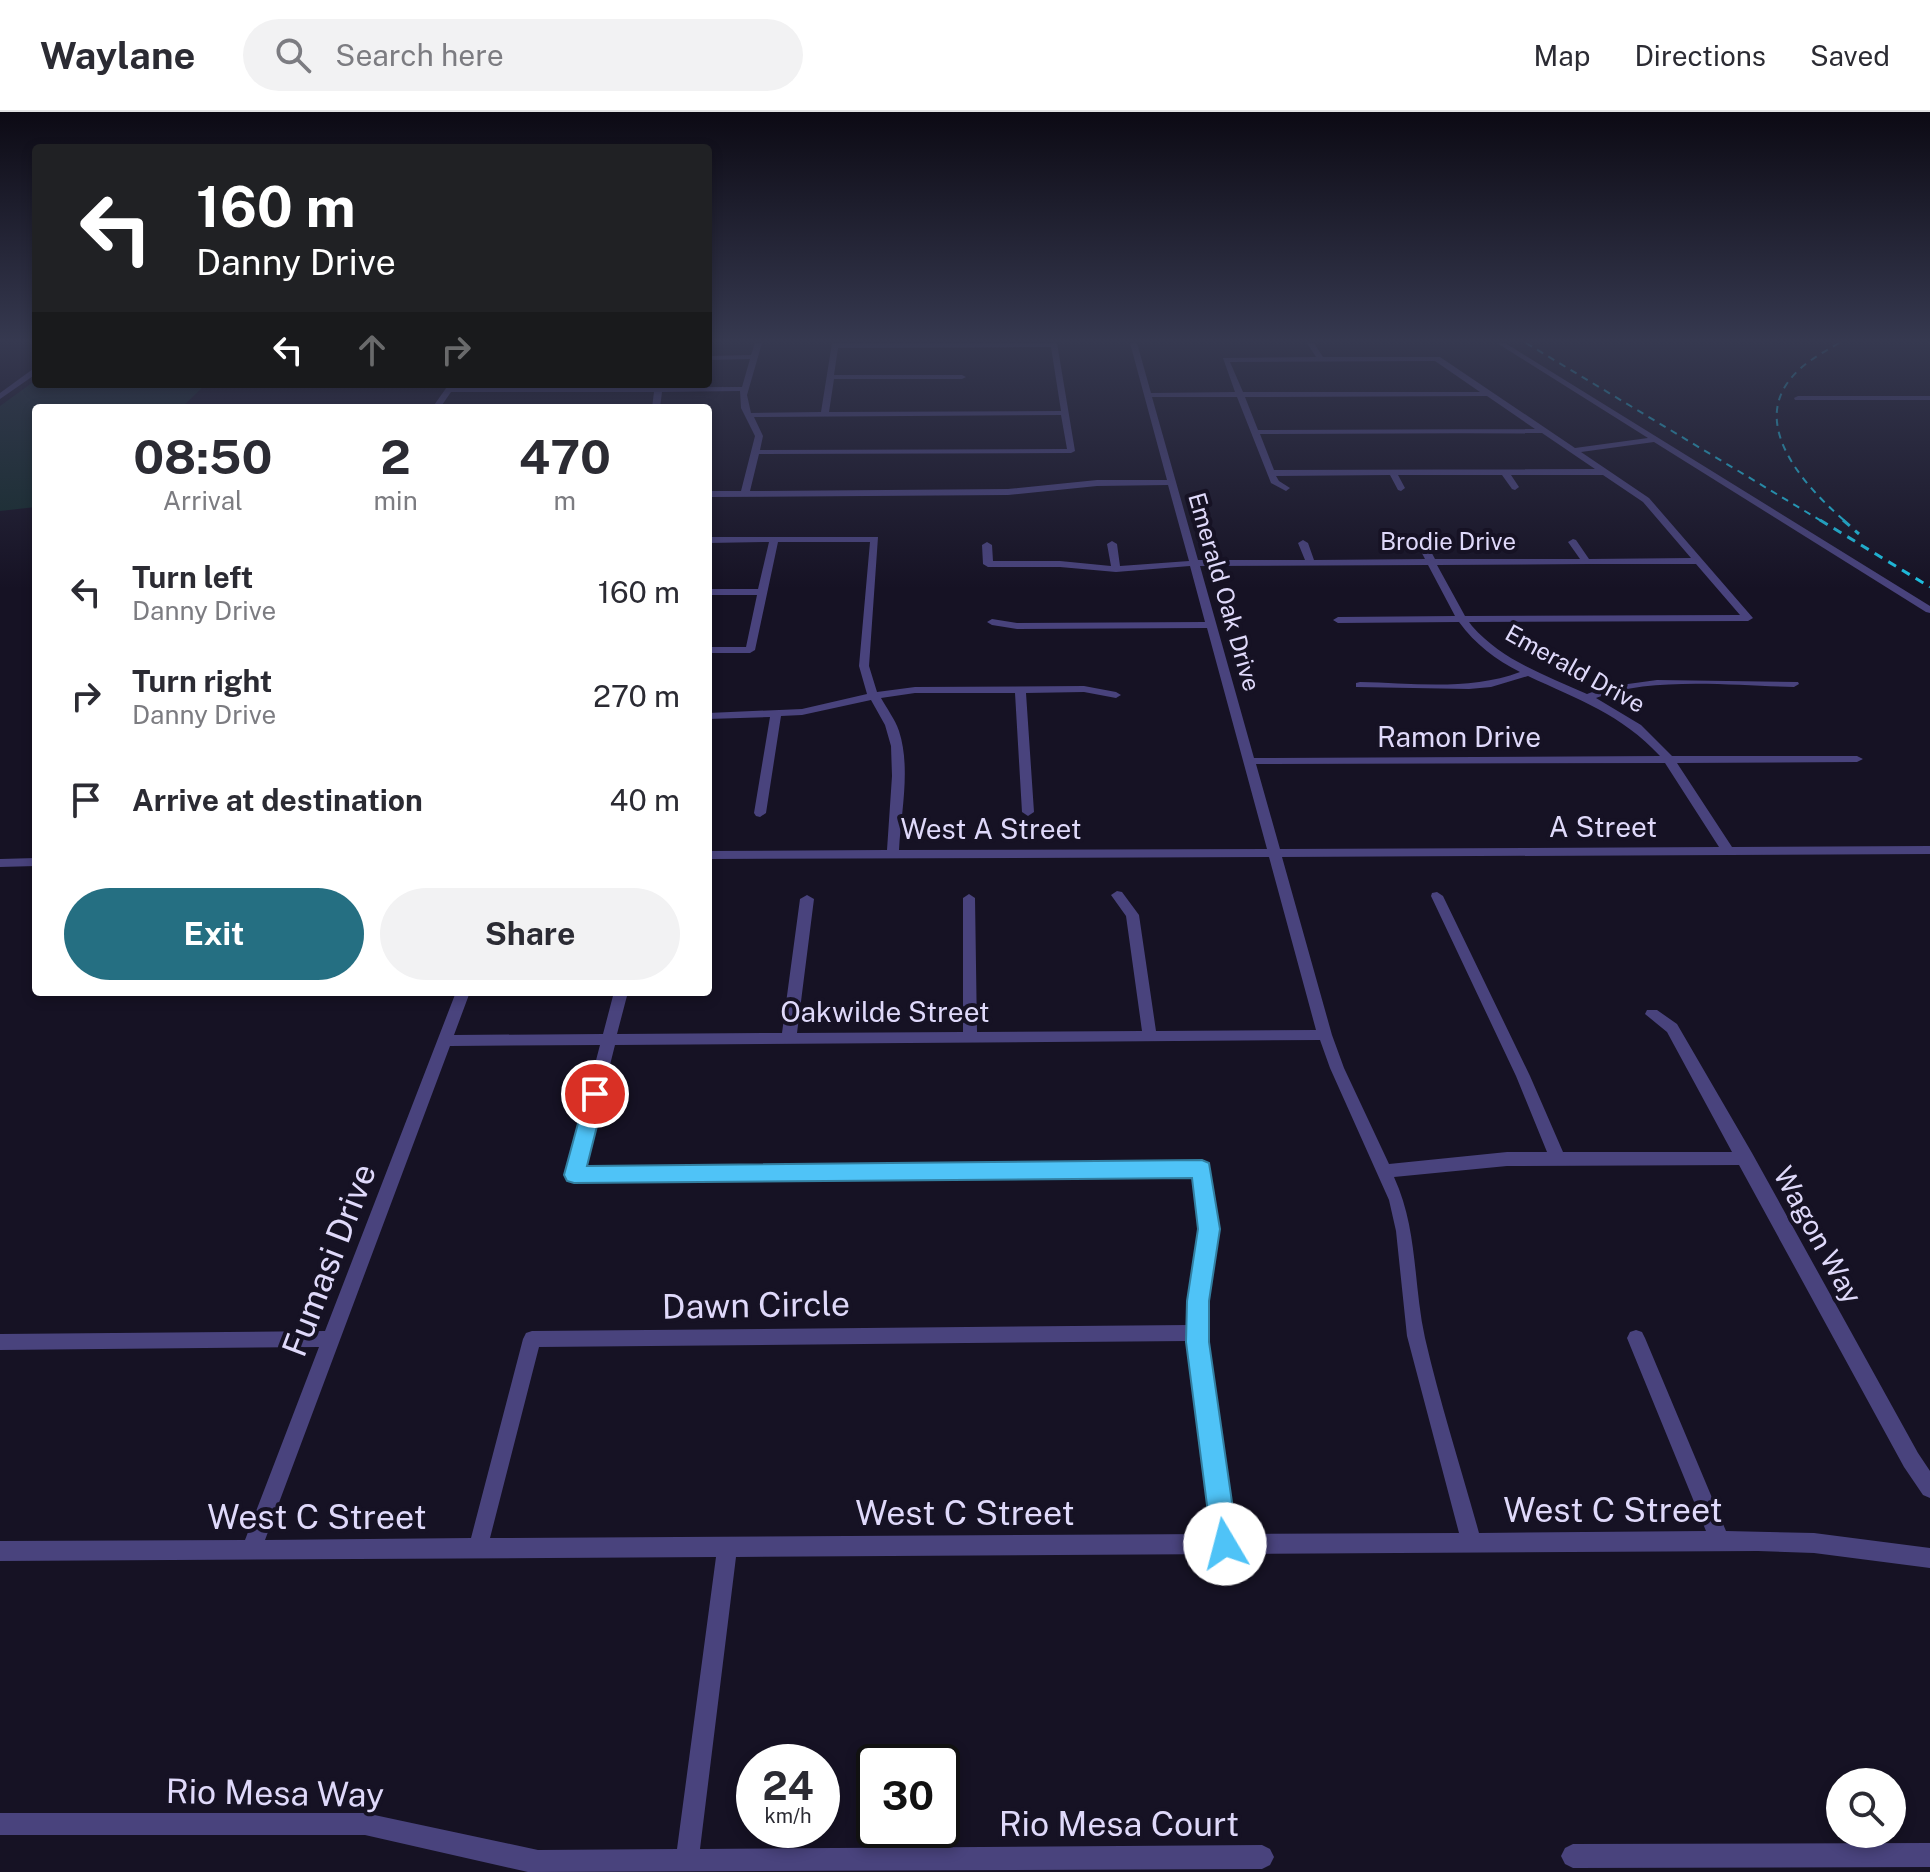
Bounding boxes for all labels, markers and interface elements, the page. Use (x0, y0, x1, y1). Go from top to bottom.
search box (243, 19, 803, 91)
text: Waylane (40, 33, 195, 78)
icon: search (271, 33, 315, 77)
text: Search here (335, 37, 504, 73)
text: Map (1534, 39, 1590, 72)
text: Directions (1634, 39, 1766, 72)
text: Saved (1810, 39, 1890, 72)
text: 160 m (196, 174, 356, 240)
icon: left (64, 176, 168, 280)
text: Danny Drive (196, 241, 396, 283)
icon: left (266, 328, 310, 372)
icon: ahead (350, 328, 394, 372)
icon: right (434, 328, 478, 372)
text: 08:50 (133, 428, 272, 485)
text: 2 (380, 428, 411, 485)
text: 470 (519, 428, 611, 485)
text: Arrival (163, 485, 243, 516)
text: min (374, 485, 418, 516)
text: m (554, 485, 576, 516)
street label: Emerald Oak Drive (1183, 489, 1267, 694)
street label: Brodie Drive (1380, 527, 1516, 555)
text: Turn left (132, 559, 253, 595)
icon: left (64, 570, 108, 614)
text: 160 m (598, 574, 680, 610)
text: Danny Drive (132, 595, 276, 626)
street label: Emerald Drive (1501, 618, 1650, 718)
text: Turn right (132, 663, 272, 699)
icon: right (64, 674, 108, 718)
text: 270 m (593, 678, 680, 714)
text: Danny Drive (132, 699, 276, 730)
street label: Ramon Drive (1377, 720, 1541, 753)
icon: arrive (64, 778, 108, 822)
text: Arrive at destination (132, 782, 423, 818)
text: 40 m (610, 782, 680, 818)
street label: A Street (1549, 810, 1657, 843)
street label: West A Street (900, 812, 1082, 845)
button: Exit (64, 888, 364, 980)
button: Share (380, 888, 680, 980)
street label: Oakwilde Street (780, 995, 990, 1028)
pin (561, 1060, 629, 1128)
icon: arrive (573, 1072, 617, 1116)
street label: Fumasi Drive (274, 1158, 384, 1362)
street label: Wagon Way (1767, 1160, 1870, 1309)
street label: Dawn Circle (662, 1283, 850, 1327)
street label: West C Street (1503, 1490, 1723, 1530)
street label: West C Street (855, 1493, 1075, 1533)
street label: West C Street (207, 1497, 427, 1537)
position arrow (1183, 1502, 1267, 1586)
speed limit sign: 30 (856, 1744, 960, 1848)
text: 24 (762, 1762, 814, 1809)
map controls (1826, 1768, 1906, 1848)
button: search (1826, 1768, 1906, 1848)
street label: Rio Mesa Way (165, 1771, 385, 1815)
text: km/h (764, 1804, 812, 1828)
street label: Rio Mesa Court (999, 1804, 1239, 1844)

